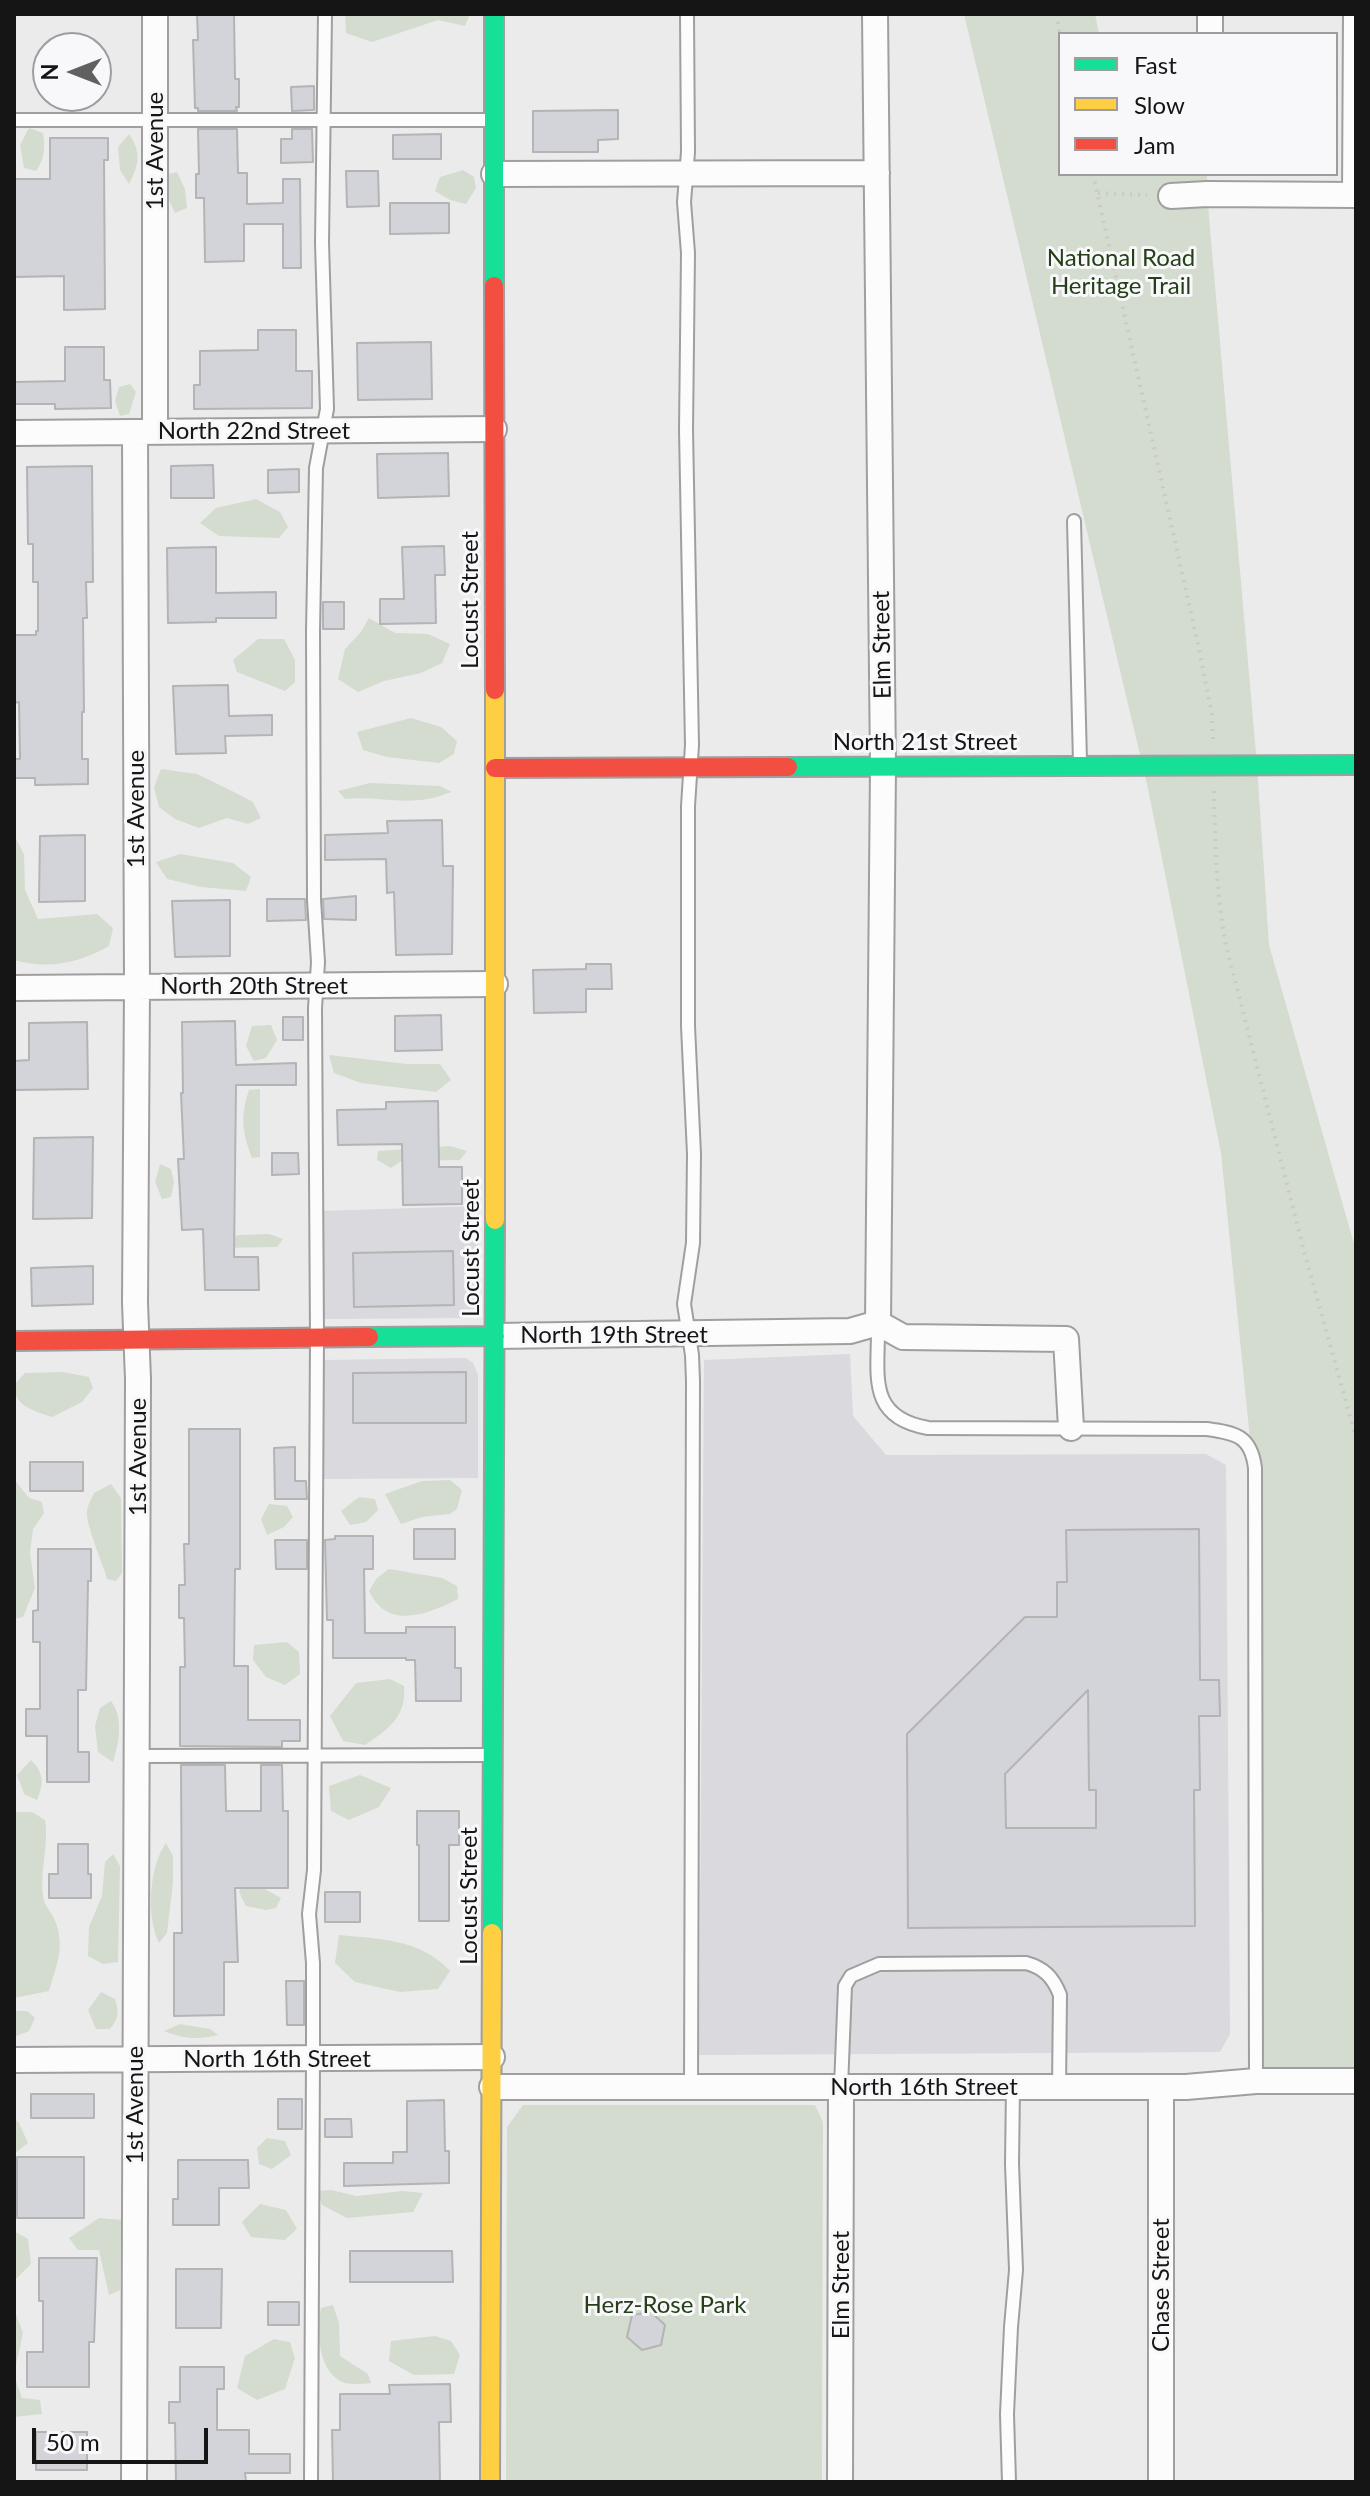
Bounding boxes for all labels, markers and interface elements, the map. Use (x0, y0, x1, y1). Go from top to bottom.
north arrow (32, 32, 112, 112)
legend (1058, 32, 1338, 176)
text: Fast (1134, 50, 1177, 79)
text: N (36, 64, 63, 80)
text: Slow (1134, 90, 1185, 119)
street label: 1st Avenue (141, 92, 169, 210)
text: Jam (1134, 130, 1175, 159)
park label: National Road Heritage Trail (1047, 244, 1195, 300)
street label: North 22nd Street (158, 417, 350, 445)
street label: Locust Street (456, 531, 484, 669)
street label: Elm Street (867, 591, 897, 699)
street label: North 21st Street (833, 728, 1017, 756)
street label: 1st Avenue (122, 750, 150, 868)
street label: North 20th Street (160, 972, 348, 1000)
street label: Locust Street (457, 1179, 485, 1317)
street label: North 19th Street (520, 1321, 708, 1349)
street label: 1st Avenue (124, 1398, 152, 1516)
street label: Locust Street (455, 1827, 483, 1965)
street label: North 16th Street (183, 2045, 371, 2073)
street label: 1st Avenue (121, 2046, 149, 2164)
street label: North 16th Street (830, 2073, 1018, 2101)
street label: Chase Street (1147, 2218, 1175, 2352)
street label: Elm Street (827, 2231, 855, 2339)
park label: Herz-Rose Park (584, 2291, 746, 2319)
scale bar (36, 2412, 212, 2462)
text: 50 m (46, 2427, 100, 2456)

